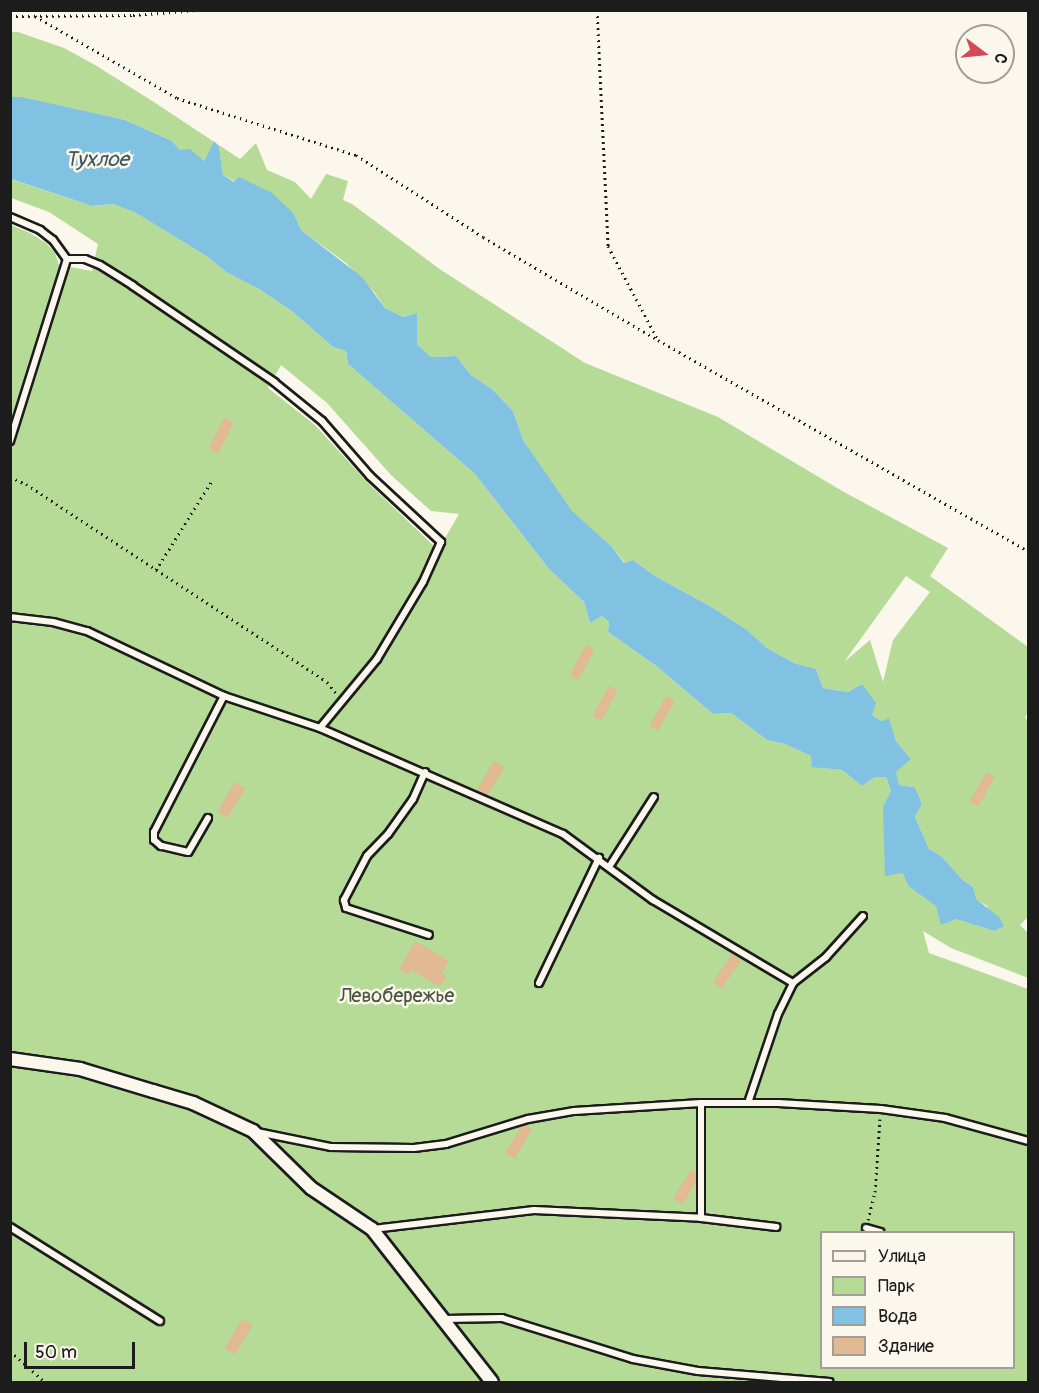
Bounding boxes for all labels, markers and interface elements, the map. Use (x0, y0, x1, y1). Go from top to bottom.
north arrow (955, 24, 1015, 84)
text: С (989, 51, 1011, 66)
water label: Тухлое (65, 147, 129, 173)
park label: Левобережье (340, 983, 454, 1007)
legend (820, 1231, 1015, 1369)
text: Улица (878, 1245, 926, 1268)
text: Парк (878, 1275, 915, 1298)
text: Вода (878, 1305, 917, 1328)
scale bar (27, 1330, 138, 1368)
text: Здание (878, 1335, 934, 1358)
text: 50 m (35, 1341, 77, 1364)

